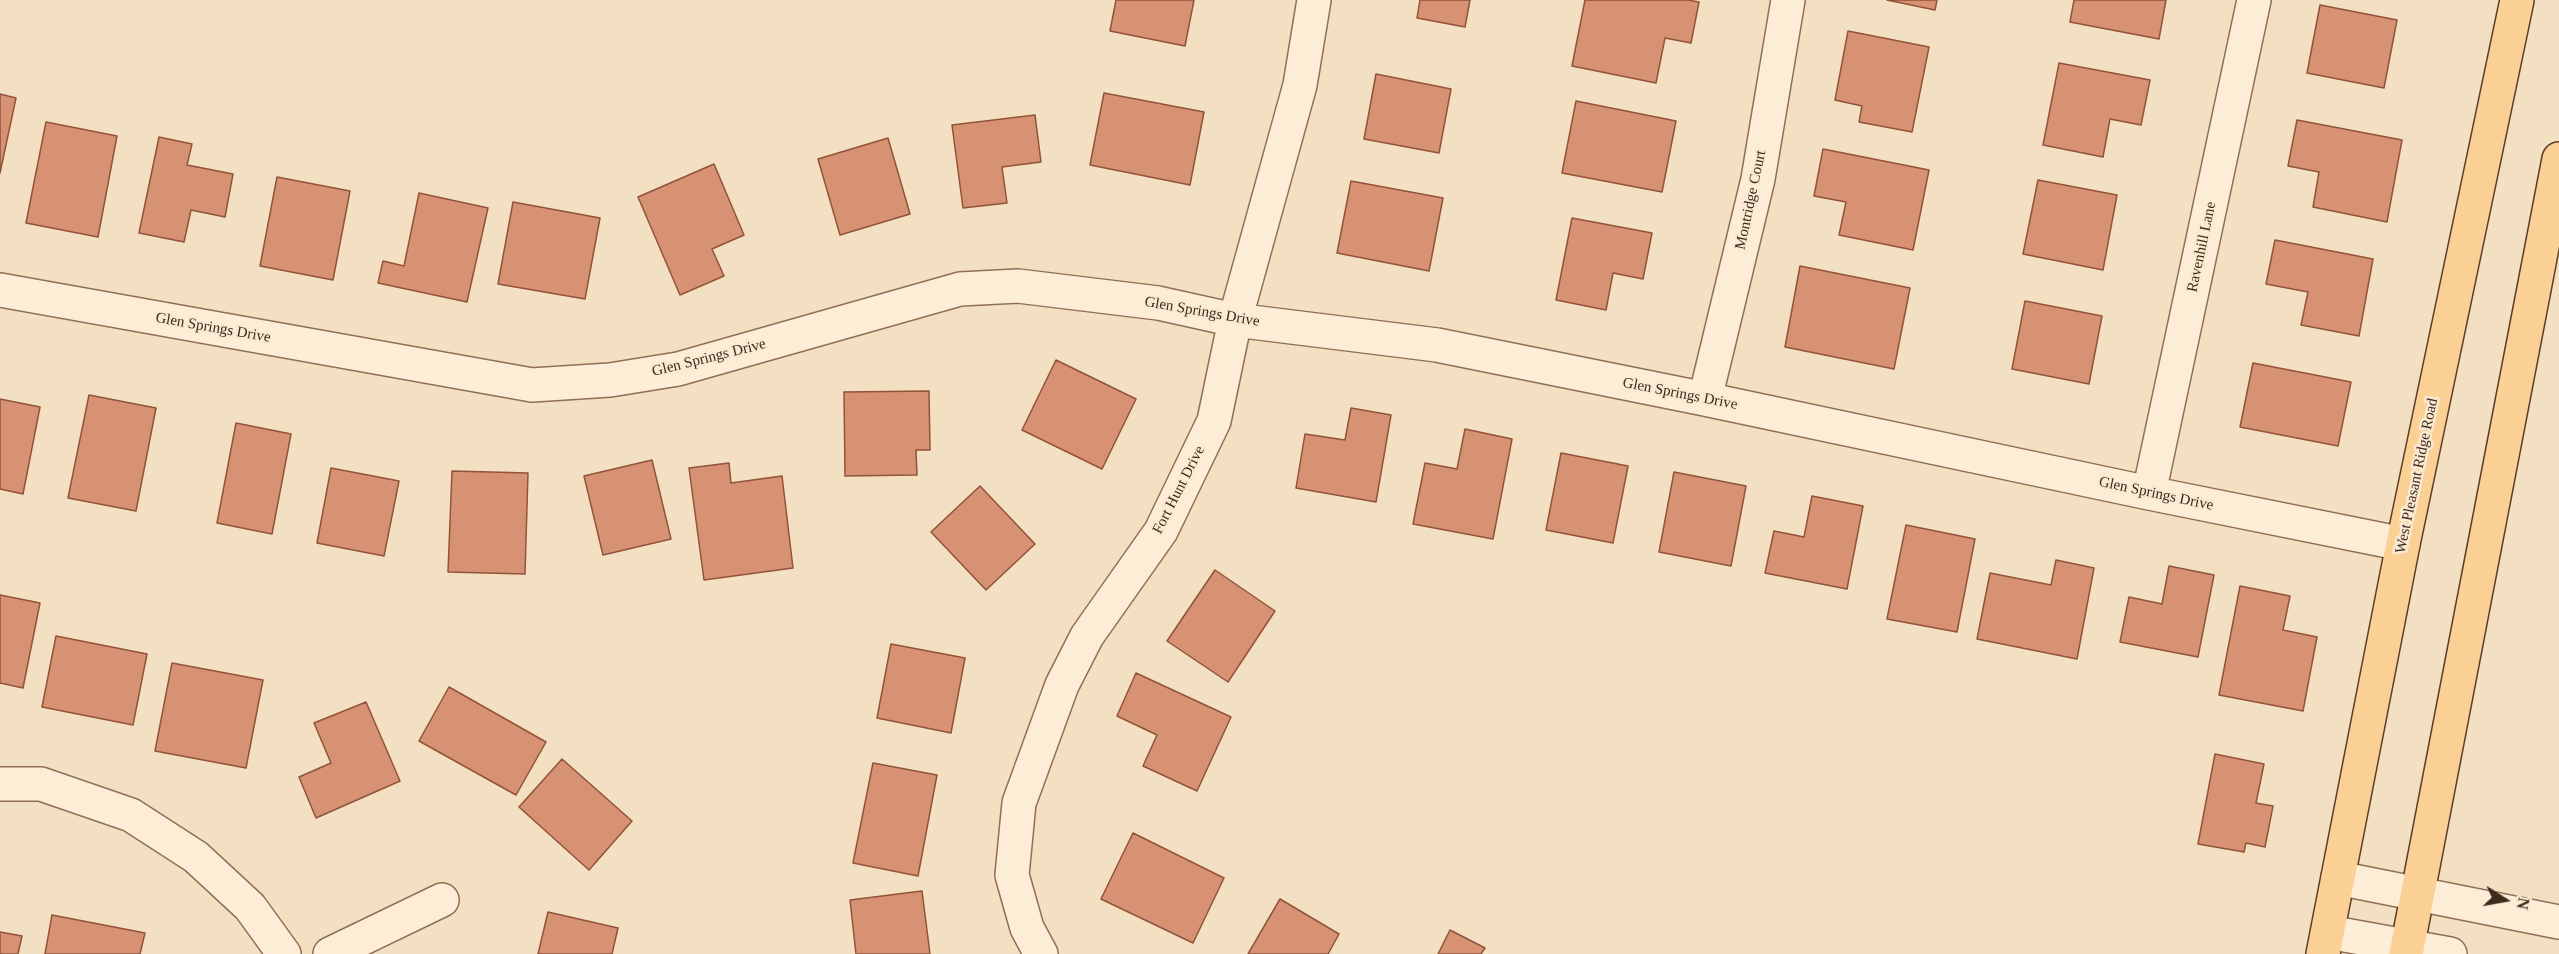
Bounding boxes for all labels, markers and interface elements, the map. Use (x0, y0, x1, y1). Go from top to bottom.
street label: Montridge Court (1732, 149, 1770, 251)
street label: Ravenhill Lane (2184, 200, 2220, 294)
street label: Glen Springs Drive (1143, 293, 1261, 331)
street label: Glen Springs Drive (154, 309, 272, 347)
street label: Glen Springs Drive (650, 335, 768, 381)
street label: Glen Springs Drive (1621, 374, 1739, 414)
street label: West Pleasant Ridge Road (2392, 397, 2442, 555)
street label: Fort Hunt Drive (1149, 443, 1209, 537)
street label: Glen Springs Drive (2097, 473, 2215, 515)
north arrow (2475, 870, 2535, 930)
text: N (2514, 896, 2533, 911)

